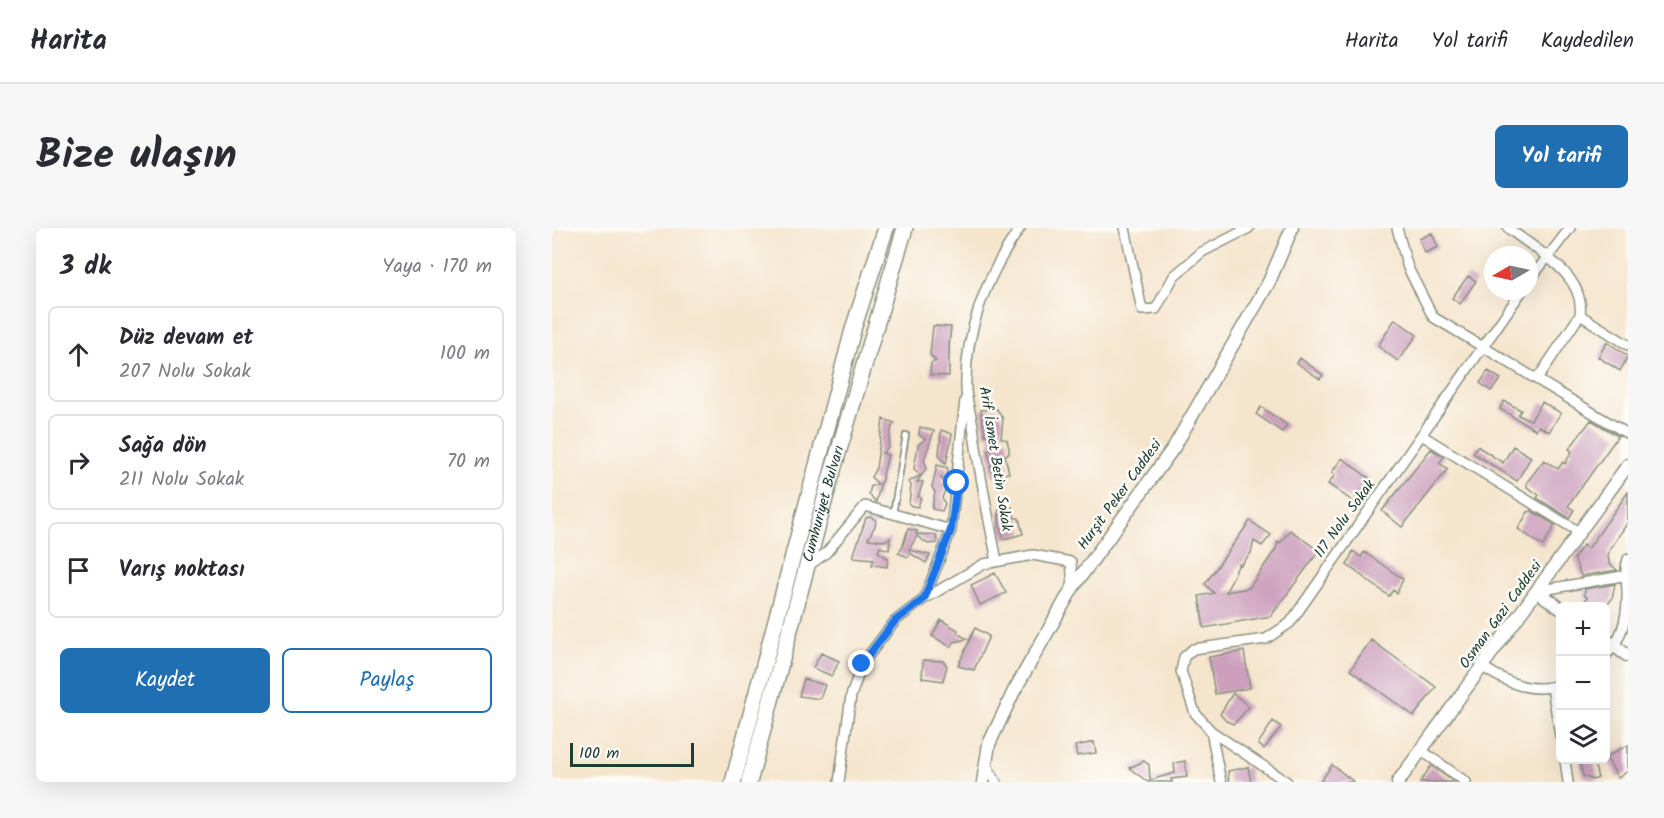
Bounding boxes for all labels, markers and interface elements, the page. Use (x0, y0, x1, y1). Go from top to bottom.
text: Harita (30, 19, 107, 64)
text: Harita (1345, 25, 1399, 58)
text: Yol tarifi (1432, 25, 1508, 58)
text: Kaydedilen (1541, 25, 1634, 58)
text: Bize ulaşın (36, 123, 237, 190)
button: Yol tarifi (1495, 125, 1628, 188)
text: 3 dk (60, 246, 111, 288)
north arrow (1484, 246, 1538, 300)
text: Yaya · 170 m (382, 251, 492, 283)
text: Düz devam et (119, 321, 253, 356)
icon: ahead (62, 338, 95, 371)
text: 100 m (440, 338, 490, 370)
text: 207 Nolu Sokak (119, 356, 251, 388)
street label: Arif İsmet Betin Sokak (972, 385, 1018, 534)
text: Sağa dön (119, 429, 206, 464)
street label: Hurşit Peker Caddesi (1072, 434, 1169, 555)
street label: Cumhuriyet Bulvarı (796, 442, 852, 565)
icon: right (62, 446, 95, 479)
text: 70 m (447, 446, 490, 478)
text: 211 Nolu Sokak (119, 464, 244, 496)
route start (943, 469, 969, 495)
street label: 117 Nolu Sokak (1308, 474, 1382, 563)
text: Varış noktası (119, 553, 245, 588)
icon: arrive (62, 554, 95, 587)
street label: Osman Gazi Caddesi (1453, 555, 1549, 674)
map controls (1556, 602, 1610, 764)
button: + (1556, 602, 1610, 656)
button: Kaydet (60, 648, 270, 713)
button: Paylaş (282, 648, 492, 713)
route end (848, 650, 874, 676)
button: − (1556, 656, 1610, 710)
button: layers (1556, 710, 1610, 764)
scale bar (570, 740, 694, 768)
text: 100 m (579, 741, 619, 766)

